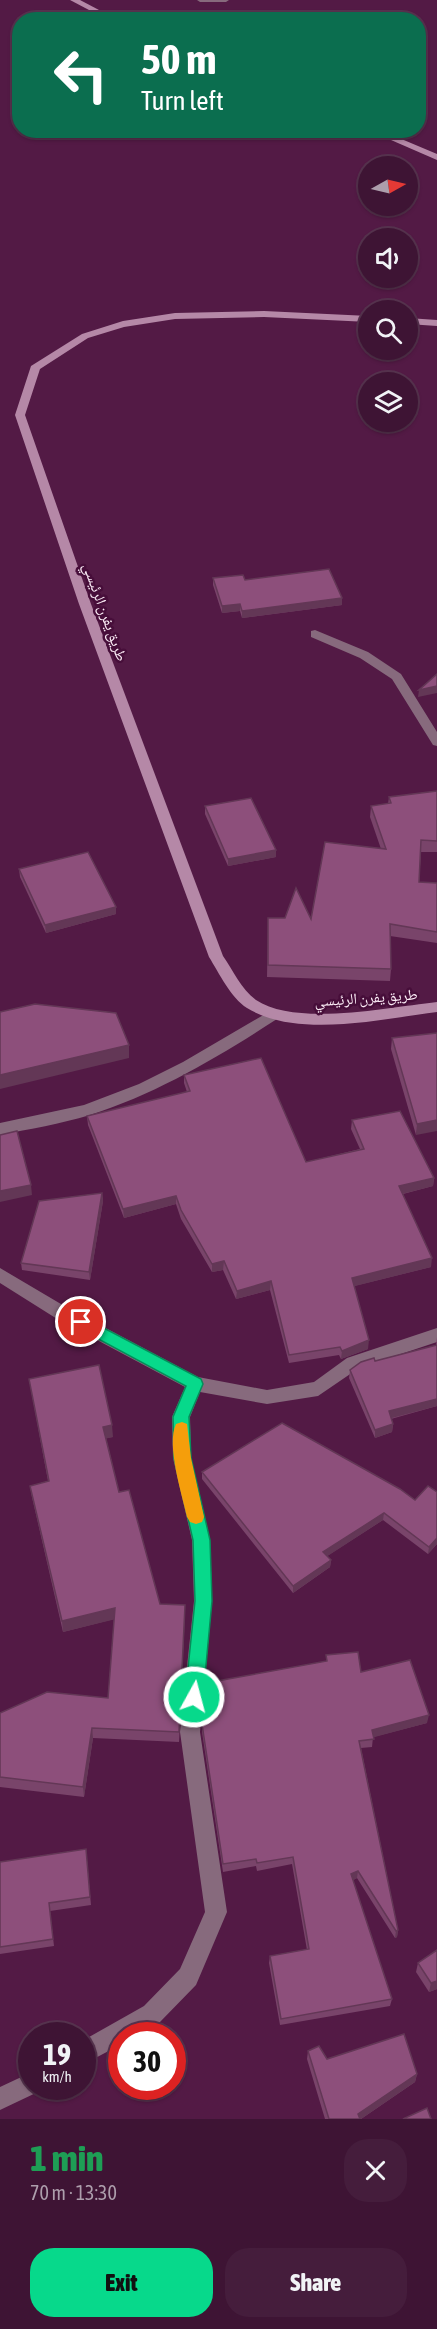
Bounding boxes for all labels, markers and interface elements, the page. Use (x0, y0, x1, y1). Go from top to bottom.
text: 50 m (141, 35, 216, 83)
icon: left (42, 36, 120, 114)
text: Turn left (141, 85, 224, 116)
north arrow (358, 156, 418, 216)
map controls (358, 156, 418, 432)
button: sound (358, 228, 418, 288)
button: search (358, 300, 418, 360)
button: layers (358, 372, 418, 432)
street label: طريق يفرن الرئيسي (76, 560, 131, 665)
street label: طريق يفرن الرئيسي (314, 985, 418, 1013)
pin (55, 1296, 106, 1347)
icon: arrive (64, 1305, 97, 1338)
position arrow (162, 1665, 226, 1729)
speed limit sign: 30 (108, 2022, 186, 2100)
text: 19 (43, 2037, 71, 2071)
text: km/h (42, 2068, 72, 2085)
text: 1 min (30, 2137, 104, 2179)
button: close (344, 2139, 407, 2202)
text: 70 m · 13:30 (30, 2181, 117, 2204)
button: Exit (30, 2248, 213, 2317)
button: Share (225, 2248, 407, 2317)

